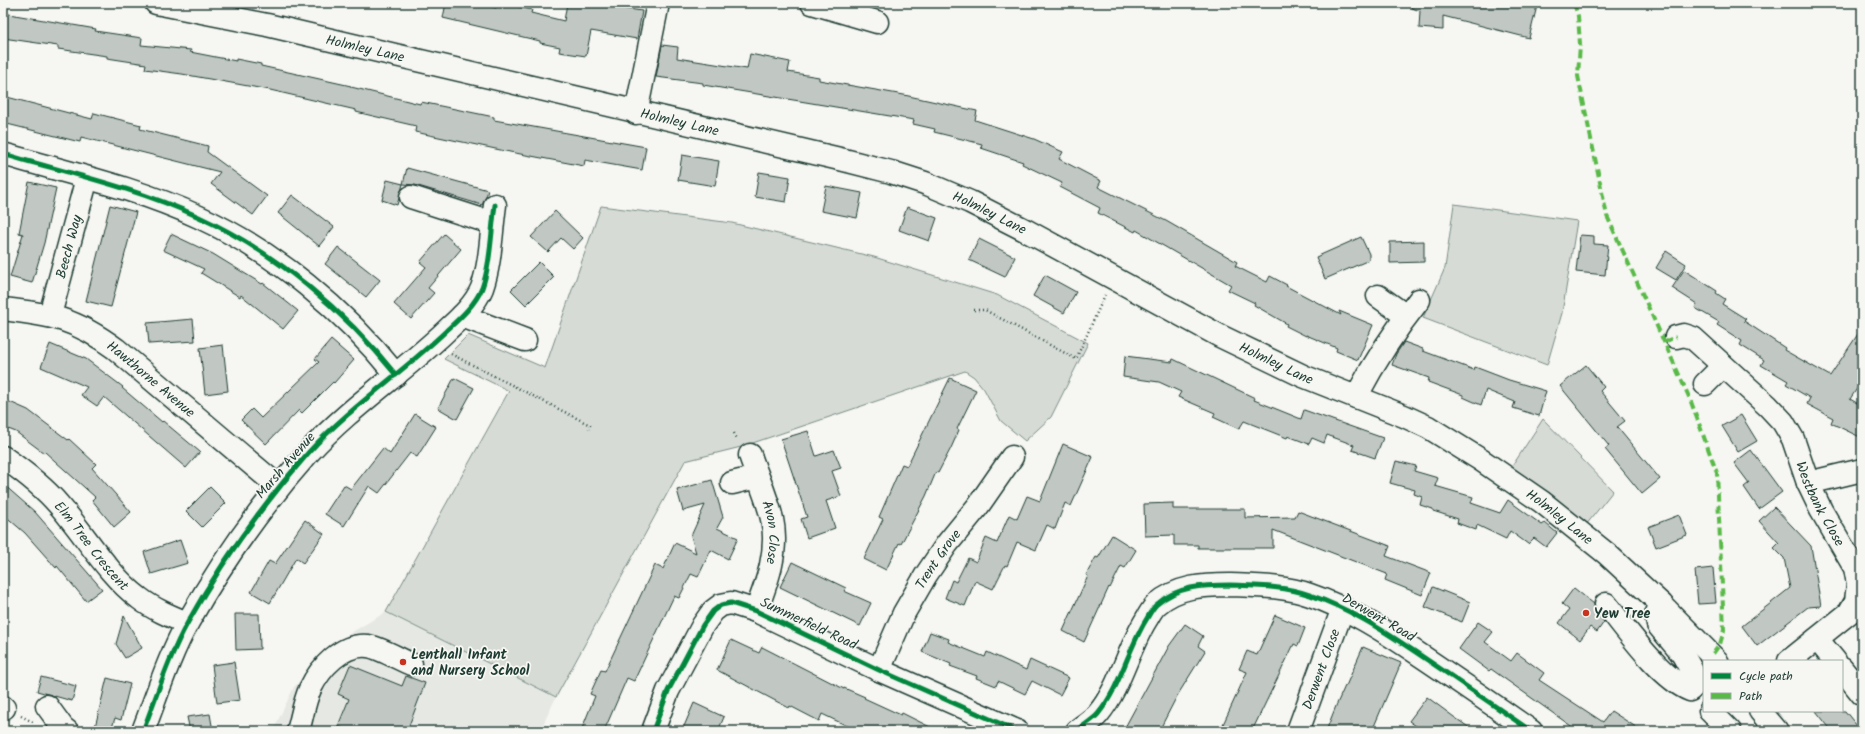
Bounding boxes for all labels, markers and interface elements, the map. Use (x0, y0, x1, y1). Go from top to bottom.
street label: Holmley Lane (323, 29, 407, 69)
street label: Holmley Lane (638, 103, 722, 143)
street label: Holmley Lane (949, 186, 1031, 241)
street label: Beech Way (50, 212, 89, 281)
street label: Hawthorne Avenue (102, 336, 200, 424)
street label: Holmley Lane (1235, 337, 1317, 391)
street label: Marsh Avenue (250, 427, 322, 504)
street label: Westbank Close (1789, 459, 1850, 551)
street label: Holmley Lane (1521, 484, 1598, 551)
street label: Elm Tree Crescent (48, 496, 134, 597)
street label: Avon Close (755, 498, 784, 567)
street label: Trent Grove (910, 524, 967, 594)
street label: Derwent Road (1337, 588, 1420, 648)
street label: Summerfield Road (756, 592, 862, 657)
place label: Yew Tree (1594, 603, 1651, 625)
marker: Yew Tree (1581, 608, 1591, 618)
street label: Derwent Close (1297, 625, 1347, 713)
place label: Lenthall Infant and Nursery School (411, 644, 530, 682)
marker: Lenthall Infant and Nursery School (398, 657, 408, 667)
legend (1703, 660, 1843, 712)
text: Cycle path (1739, 667, 1793, 686)
text: Path (1739, 687, 1762, 706)

